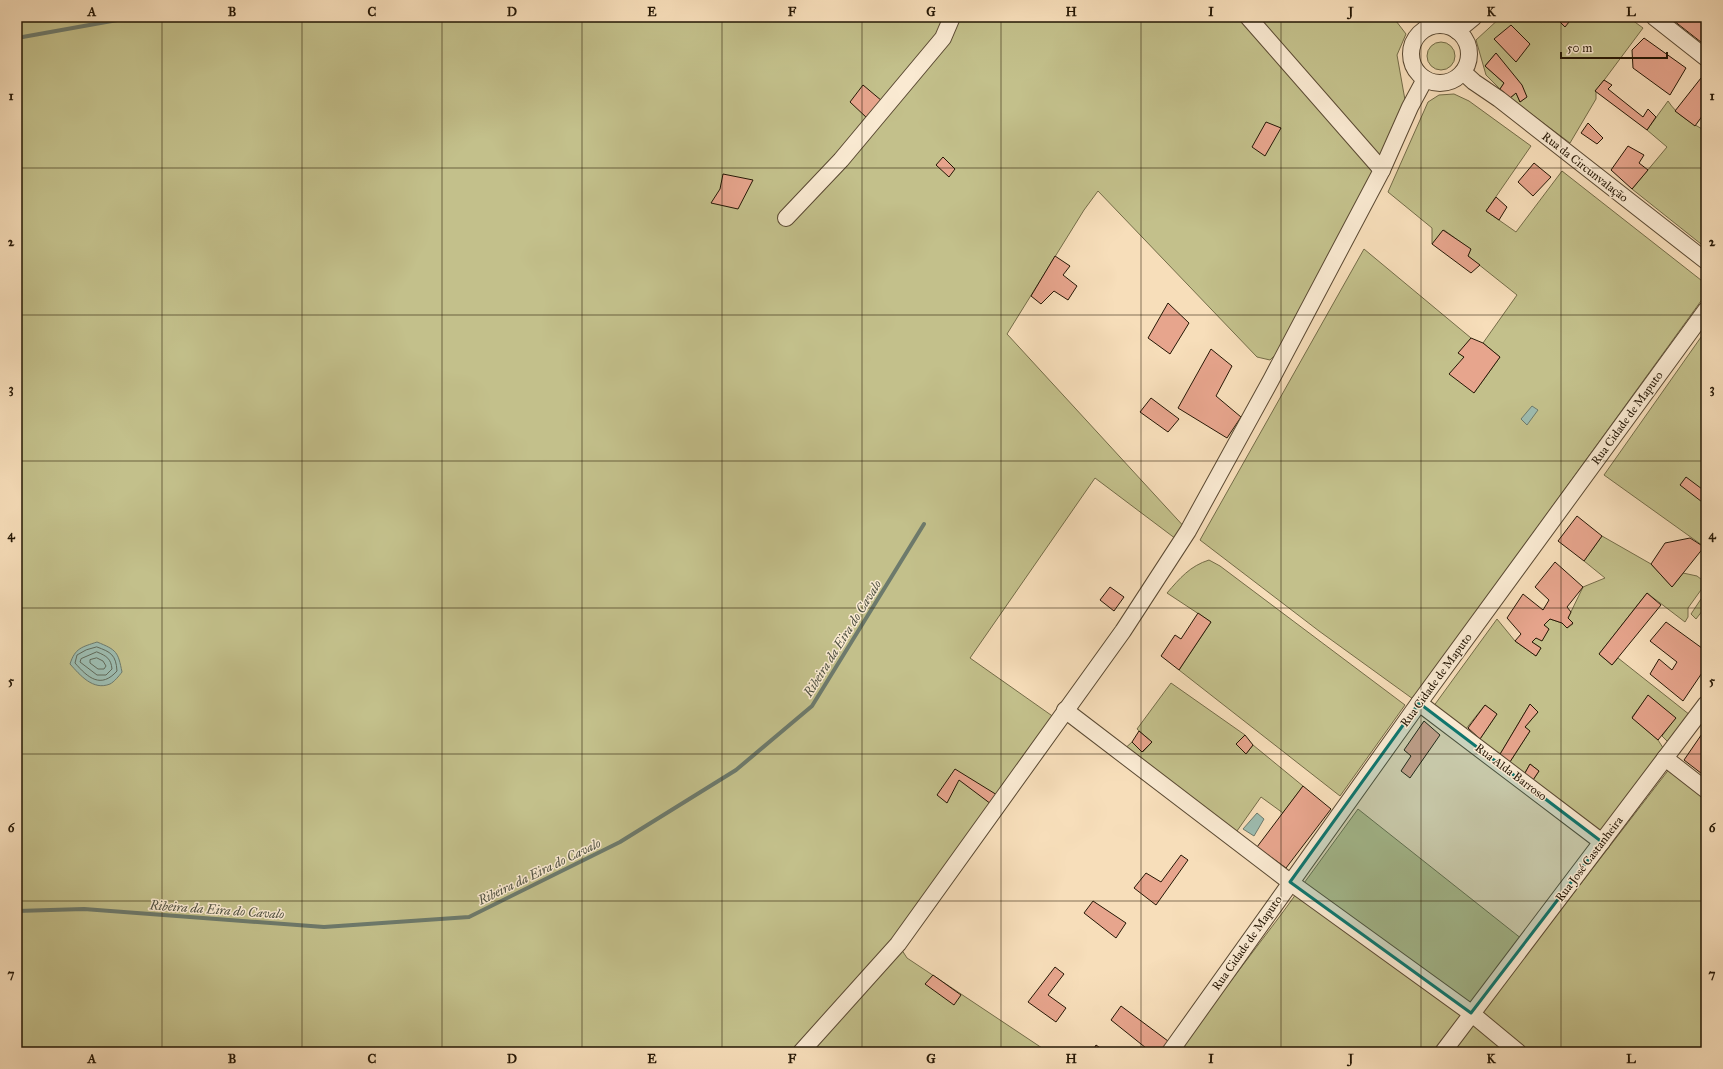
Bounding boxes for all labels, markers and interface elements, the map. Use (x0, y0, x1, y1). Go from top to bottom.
text: A (87, 4, 97, 20)
text: B (228, 4, 237, 20)
text: C (368, 4, 377, 20)
text: D (507, 4, 517, 20)
text: E (647, 4, 657, 20)
text: F (788, 4, 797, 20)
text: G (926, 4, 936, 20)
text: H (1065, 4, 1077, 20)
text: I (1208, 4, 1214, 20)
text: J (1346, 4, 1354, 20)
text: K (1486, 4, 1496, 20)
text: L (1626, 4, 1636, 20)
scale bar (1561, 34, 1667, 60)
text: 50 m (1567, 41, 1592, 55)
text: 1 (8, 88, 14, 104)
text: 1 (1709, 88, 1715, 104)
street label: Rua da Circunvalação (1539, 129, 1631, 205)
text: 2 (8, 234, 15, 250)
text: 2 (1709, 234, 1716, 250)
street label: Rua Cidade de Maputo (1588, 368, 1666, 468)
text: 3 (8, 381, 14, 397)
text: 3 (1709, 381, 1715, 397)
text: 4 (7, 527, 15, 543)
text: 4 (1708, 527, 1716, 543)
water label: Ribeira da Eira do Cavalo (800, 577, 885, 701)
street label: Rua Cidade de Maputo (1397, 630, 1475, 730)
text: 5 (8, 673, 15, 689)
text: 5 (1709, 673, 1716, 689)
street label: Rua Alda Barroso (1472, 741, 1550, 803)
street label: Rua José Castanheira (1552, 813, 1627, 905)
text: 6 (8, 820, 16, 836)
text: 6 (1709, 820, 1717, 836)
water label: Ribeira da Eira do Cavalo (474, 835, 604, 909)
street label: Rua Cidade de Maputo (1209, 893, 1285, 993)
water label: Ribeira da Eira do Cavalo (148, 897, 285, 923)
text: 7 (8, 966, 15, 982)
text: 7 (1709, 966, 1716, 982)
text: A (87, 1051, 97, 1067)
text: B (228, 1051, 237, 1067)
text: C (368, 1051, 377, 1067)
text: D (507, 1051, 517, 1067)
text: E (647, 1051, 657, 1067)
text: F (788, 1051, 797, 1067)
text: G (926, 1051, 936, 1067)
text: H (1065, 1051, 1077, 1067)
text: I (1208, 1051, 1214, 1067)
text: J (1346, 1051, 1354, 1067)
text: K (1486, 1051, 1496, 1067)
text: L (1626, 1051, 1636, 1067)

